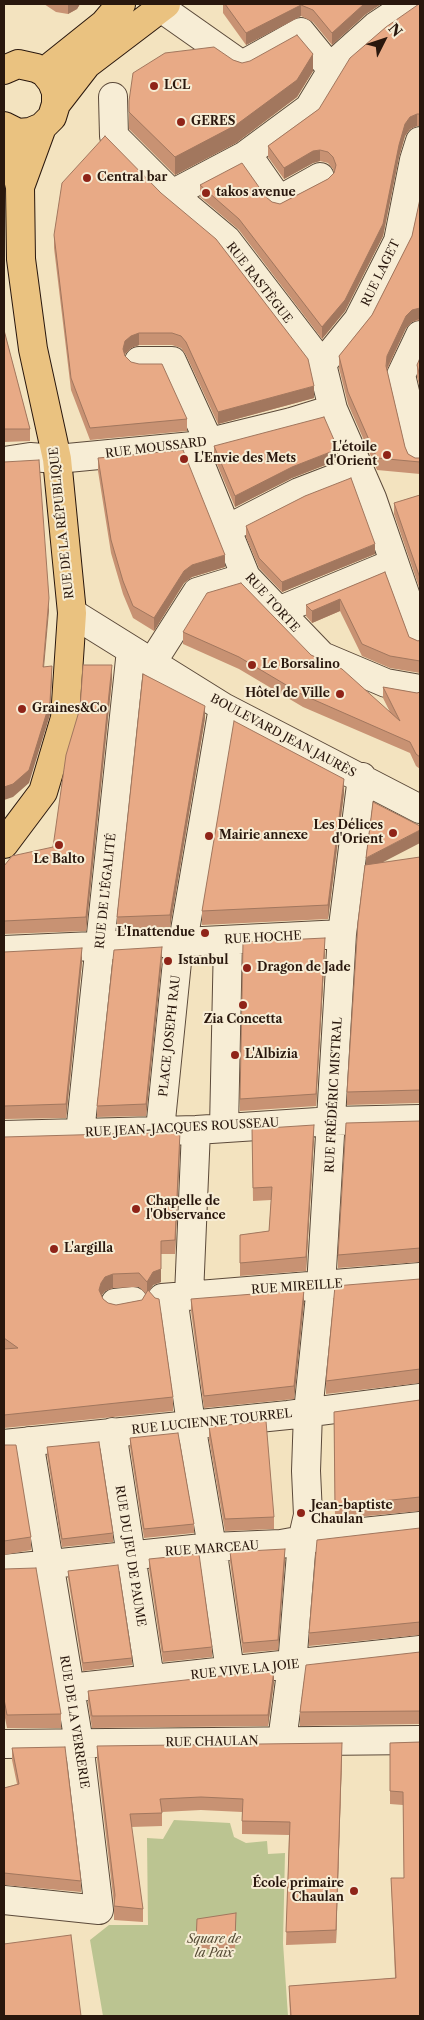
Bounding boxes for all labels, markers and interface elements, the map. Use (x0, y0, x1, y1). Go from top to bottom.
north arrow (359, 15, 409, 65)
text: N (385, 20, 406, 41)
place label: LCL (164, 79, 190, 93)
marker: LCL (148, 80, 160, 92)
place label: GERES (191, 115, 235, 129)
marker: GERES (175, 116, 187, 128)
place label: Central bar (97, 171, 167, 185)
marker: Central bar (81, 172, 93, 184)
place label: takos avenue (216, 186, 296, 200)
marker: takos avenue (200, 187, 212, 199)
street label: RUE LAGET (359, 237, 403, 309)
street label: RUE RASTÈGUE (223, 240, 295, 326)
street label: RUE MOUSSARD (105, 435, 207, 461)
place label: L'étoile d'Orient (326, 441, 377, 469)
street label: RUE DE LA RÉPUBLIQUE (47, 446, 77, 600)
marker: L'étoile d'Orient (381, 449, 393, 461)
place label: L'Envie des Mets (194, 452, 296, 466)
marker: L'Envie des Mets (178, 453, 190, 465)
street label: RUE TORTE (242, 571, 302, 635)
place label: Le Borsalino (262, 658, 340, 672)
marker: Le Borsalino (246, 659, 258, 671)
place label: Hôtel de Ville (245, 687, 330, 701)
marker: Hôtel de Ville (334, 688, 346, 700)
street label: BOULEVARD JEAN JAURÈS (208, 691, 358, 781)
place label: Graines&Co (32, 702, 107, 716)
marker: Graines&Co (16, 703, 28, 715)
place label: Les Délices d'Orient (314, 819, 383, 847)
marker: Les Délices d'Orient (387, 827, 399, 839)
place label: Mairie annexe (219, 829, 308, 843)
marker: Mairie annexe (203, 830, 215, 842)
street label: RUE DE L'ÉGALITÉ (93, 832, 119, 950)
marker: Le Balto (53, 839, 65, 851)
place label: Le Balto (33, 853, 85, 867)
place label: L'Inattendue (117, 926, 195, 940)
marker: L'Inattendue (199, 927, 211, 939)
street label: RUE HOCHE (224, 929, 302, 947)
place label: Istanbul (178, 954, 228, 968)
marker: Istanbul (162, 955, 174, 967)
place label: Dragon de Jade (257, 961, 351, 975)
marker: Dragon de Jade (241, 962, 253, 974)
street label: PLACE JOSEPH RAU (156, 974, 184, 1098)
marker: Zia Concetta (237, 999, 249, 1011)
place label: Zia Concetta (204, 1013, 282, 1027)
street label: RUE FRÉDÉRIC MISTRAL (323, 1017, 345, 1173)
place label: L'Albizia (245, 1048, 298, 1062)
marker: L'Albizia (229, 1049, 241, 1061)
street label: RUE JEAN-JACQUES ROUSSEAU (85, 1116, 279, 1140)
place label: Chapelle de l'Observance (146, 1195, 226, 1223)
marker: Chapelle de l'Observance (130, 1203, 142, 1215)
place label: L'argilla (64, 1242, 113, 1256)
marker: L'argilla (48, 1243, 60, 1255)
street label: RUE MIREILLE (251, 1277, 343, 1297)
street label: RUE LUCIENNE TOURREL (131, 1406, 293, 1438)
street label: RUE DU JEU DE PAUME (112, 1484, 148, 1628)
place label: Jean-baptiste Chaulan (311, 1499, 393, 1527)
marker: Jean-baptiste Chaulan (295, 1507, 307, 1519)
street label: RUE MARCEAU (165, 1539, 259, 1559)
street label: RUE DE LA VERRERIE (56, 1654, 92, 1790)
street label: RUE VIVE LA JOIE (190, 1657, 300, 1683)
street label: RUE CHAULAN (165, 1734, 259, 1750)
place label: École primaire Chaulan (252, 1877, 344, 1905)
marker: École primaire Chaulan (348, 1885, 360, 1897)
park label: Square de la Paix (187, 1933, 241, 1961)

